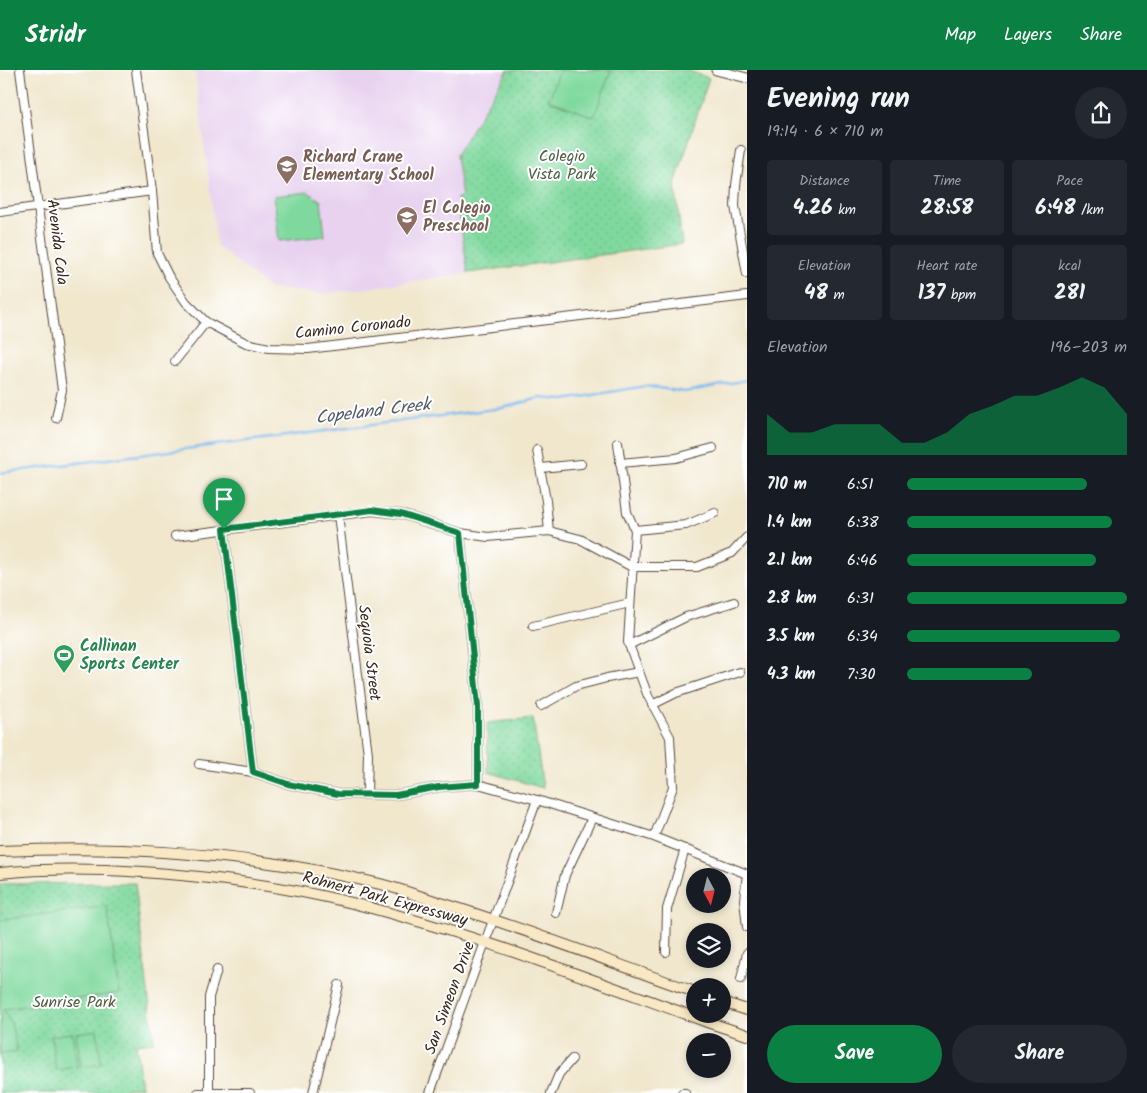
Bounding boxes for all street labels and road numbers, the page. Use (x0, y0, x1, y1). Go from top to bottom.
street label: Avenida Cala (39, 198, 75, 286)
street label: Camino Coronado (294, 309, 412, 347)
street label: Sequoia Street (351, 604, 387, 703)
street label: Rohnert Park Expressway (300, 865, 471, 933)
street label: San Simeon Drive (418, 938, 482, 1058)

